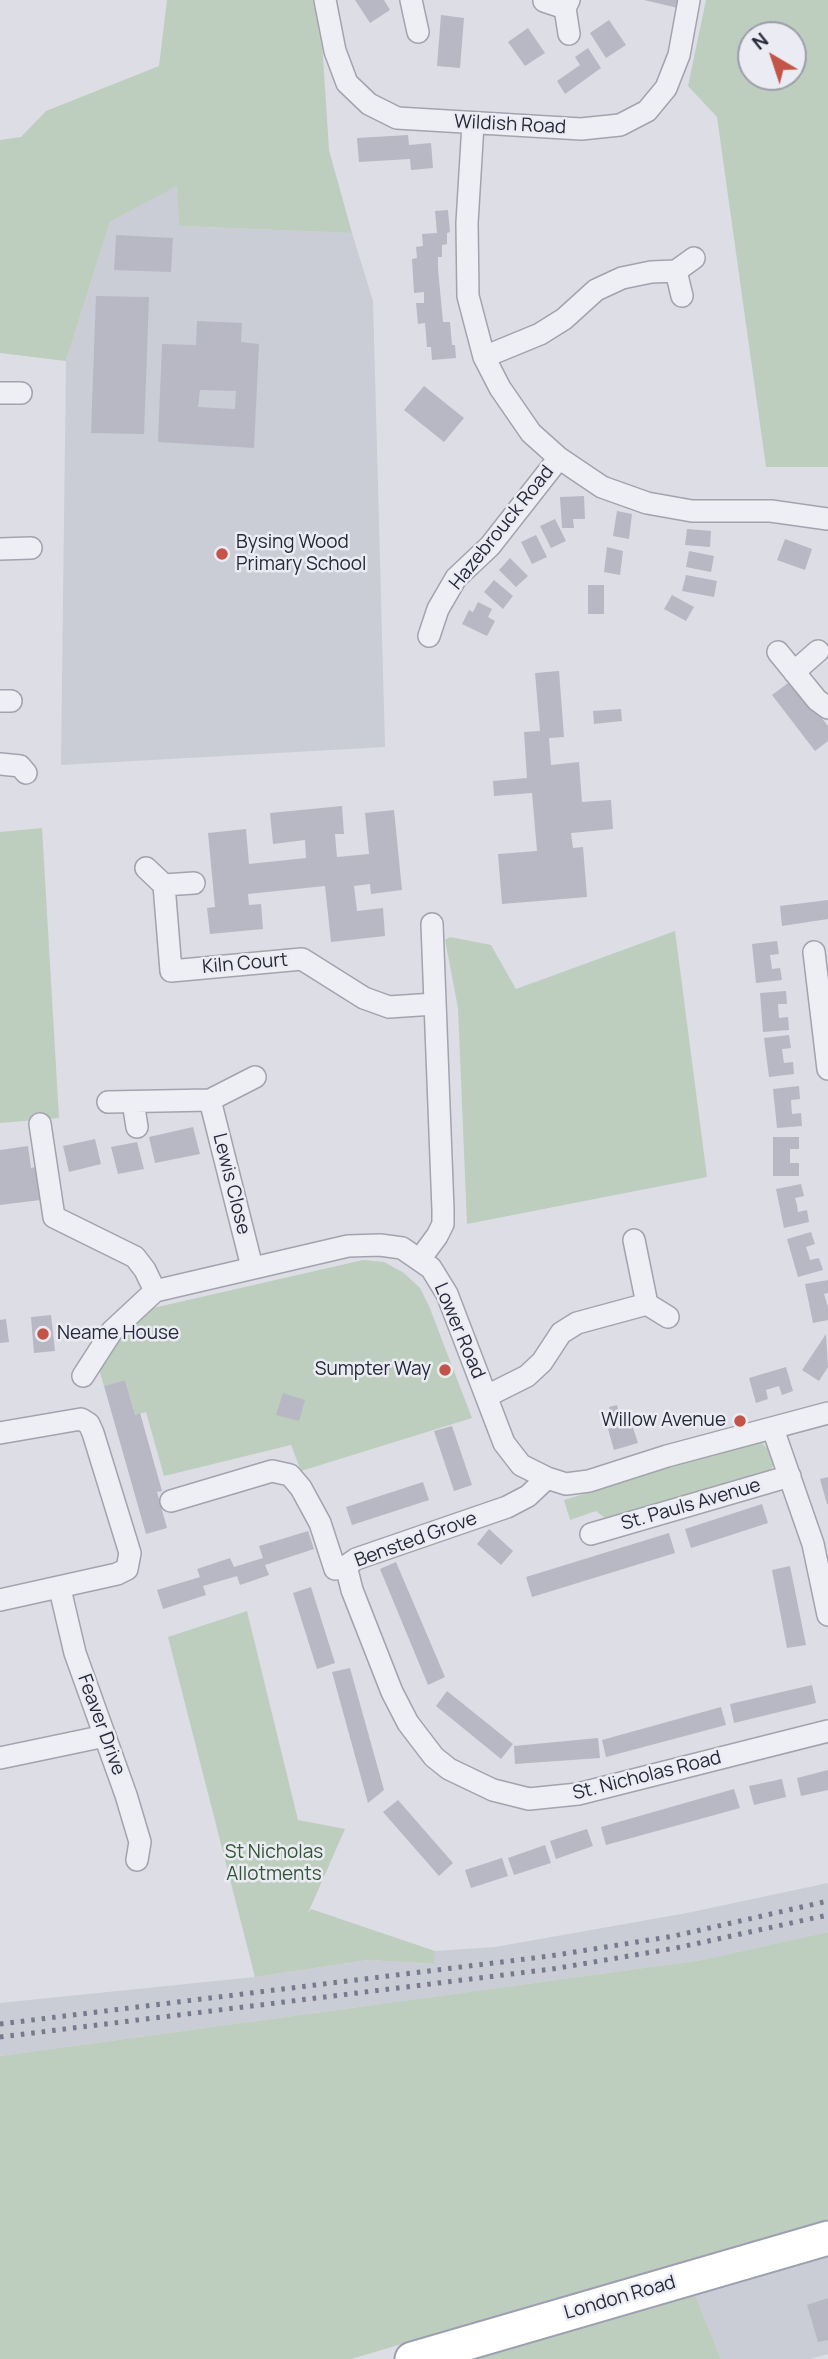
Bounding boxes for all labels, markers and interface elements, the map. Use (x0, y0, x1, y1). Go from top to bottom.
north arrow (737, 21, 807, 91)
text: N (747, 27, 774, 56)
street label: Wildish Road (453, 111, 567, 139)
street label: Hazebrouck Road (445, 461, 559, 595)
place label: Bysing Wood Primary School (236, 532, 366, 576)
marker: Bysing Wood Primary School (214, 546, 230, 562)
street label: Kiln Court (201, 949, 289, 979)
street label: Lewis Close (207, 1131, 255, 1237)
street label: Lower Road (429, 1280, 489, 1382)
place label: Neame House (57, 1323, 179, 1345)
marker: Neame House (35, 1326, 51, 1342)
place label: Sumpter Way (315, 1359, 431, 1381)
marker: Sumpter Way (437, 1362, 453, 1378)
place label: Willow Avenue (601, 1410, 726, 1432)
marker: Willow Avenue (732, 1413, 748, 1429)
street label: St. Pauls Avenue (619, 1474, 763, 1536)
street label: Bensted Grove (352, 1507, 480, 1573)
street label: Feaver Drive (72, 1671, 130, 1779)
street label: St. Nicholas Road (570, 1747, 724, 1805)
park label: St Nicholas Allotments (225, 1842, 323, 1886)
street label: London Road (562, 2271, 678, 2325)

